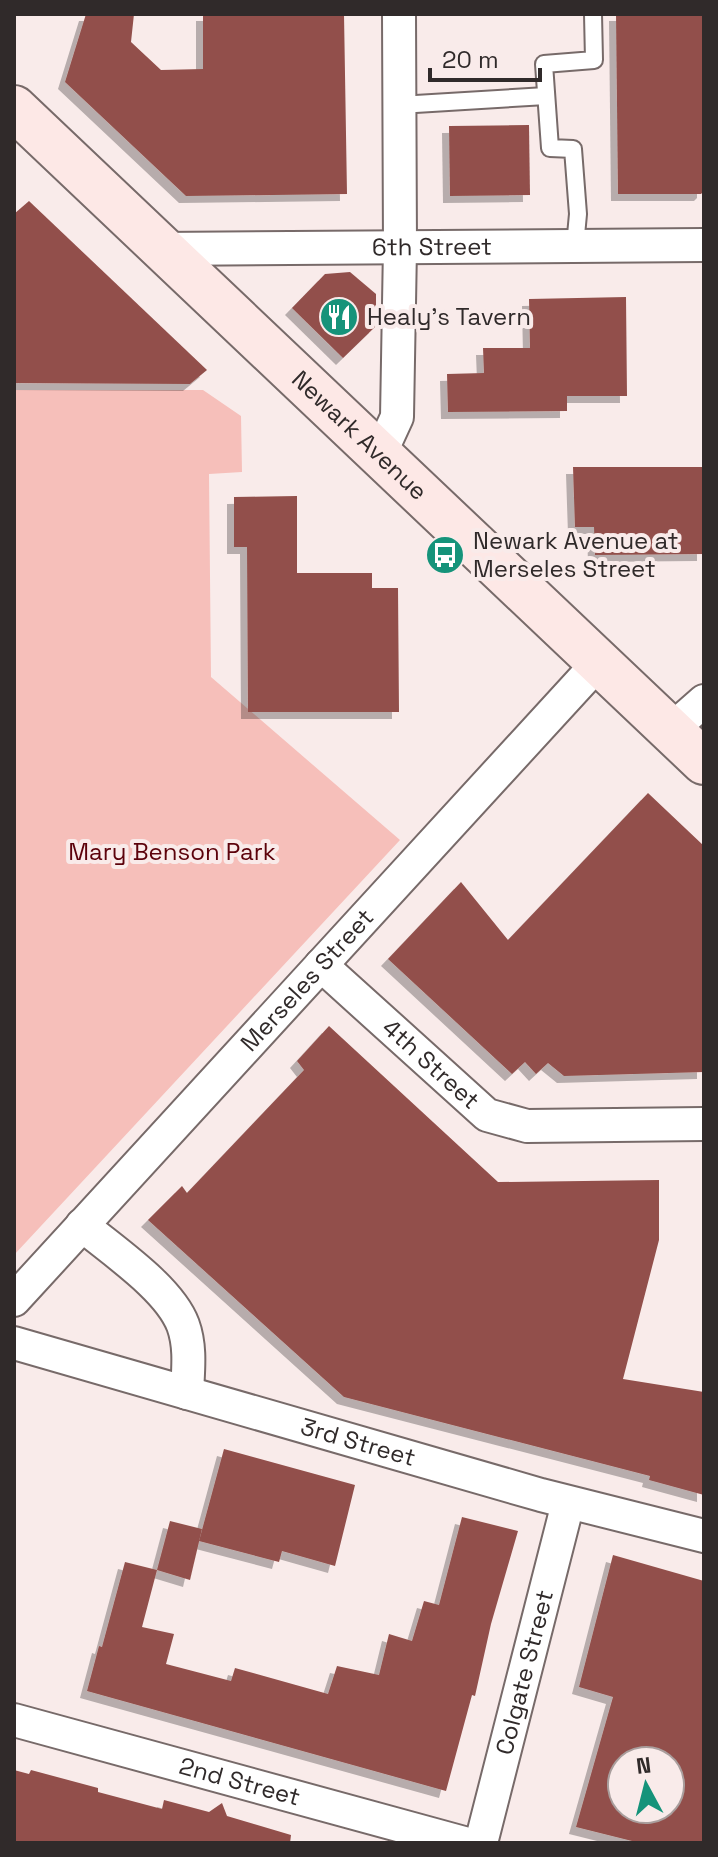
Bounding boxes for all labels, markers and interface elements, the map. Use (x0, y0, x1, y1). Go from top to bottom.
scale bar (430, 32, 540, 82)
text: 20 m (442, 44, 499, 75)
street label: 6th Street (372, 231, 492, 262)
restaurant icon: Healy's Tavern (318, 296, 360, 338)
place label: Healy's Tavern (367, 301, 531, 332)
street label: Newark Avenue (285, 363, 434, 507)
place label: Newark Avenue at Merseles Street (473, 525, 679, 584)
bus stop icon: Newark Avenue at Merseles Street (424, 534, 466, 576)
park label: Mary Benson Park (68, 836, 276, 867)
street label: Merseles Street (234, 902, 380, 1058)
street label: 4th Street (376, 1012, 486, 1116)
street label: 3rd Street (297, 1410, 419, 1473)
street label: Colgate Street (488, 1587, 560, 1758)
north arrow (606, 1745, 686, 1825)
street label: 2nd Street (176, 1750, 304, 1813)
text: N (635, 1750, 653, 1780)

